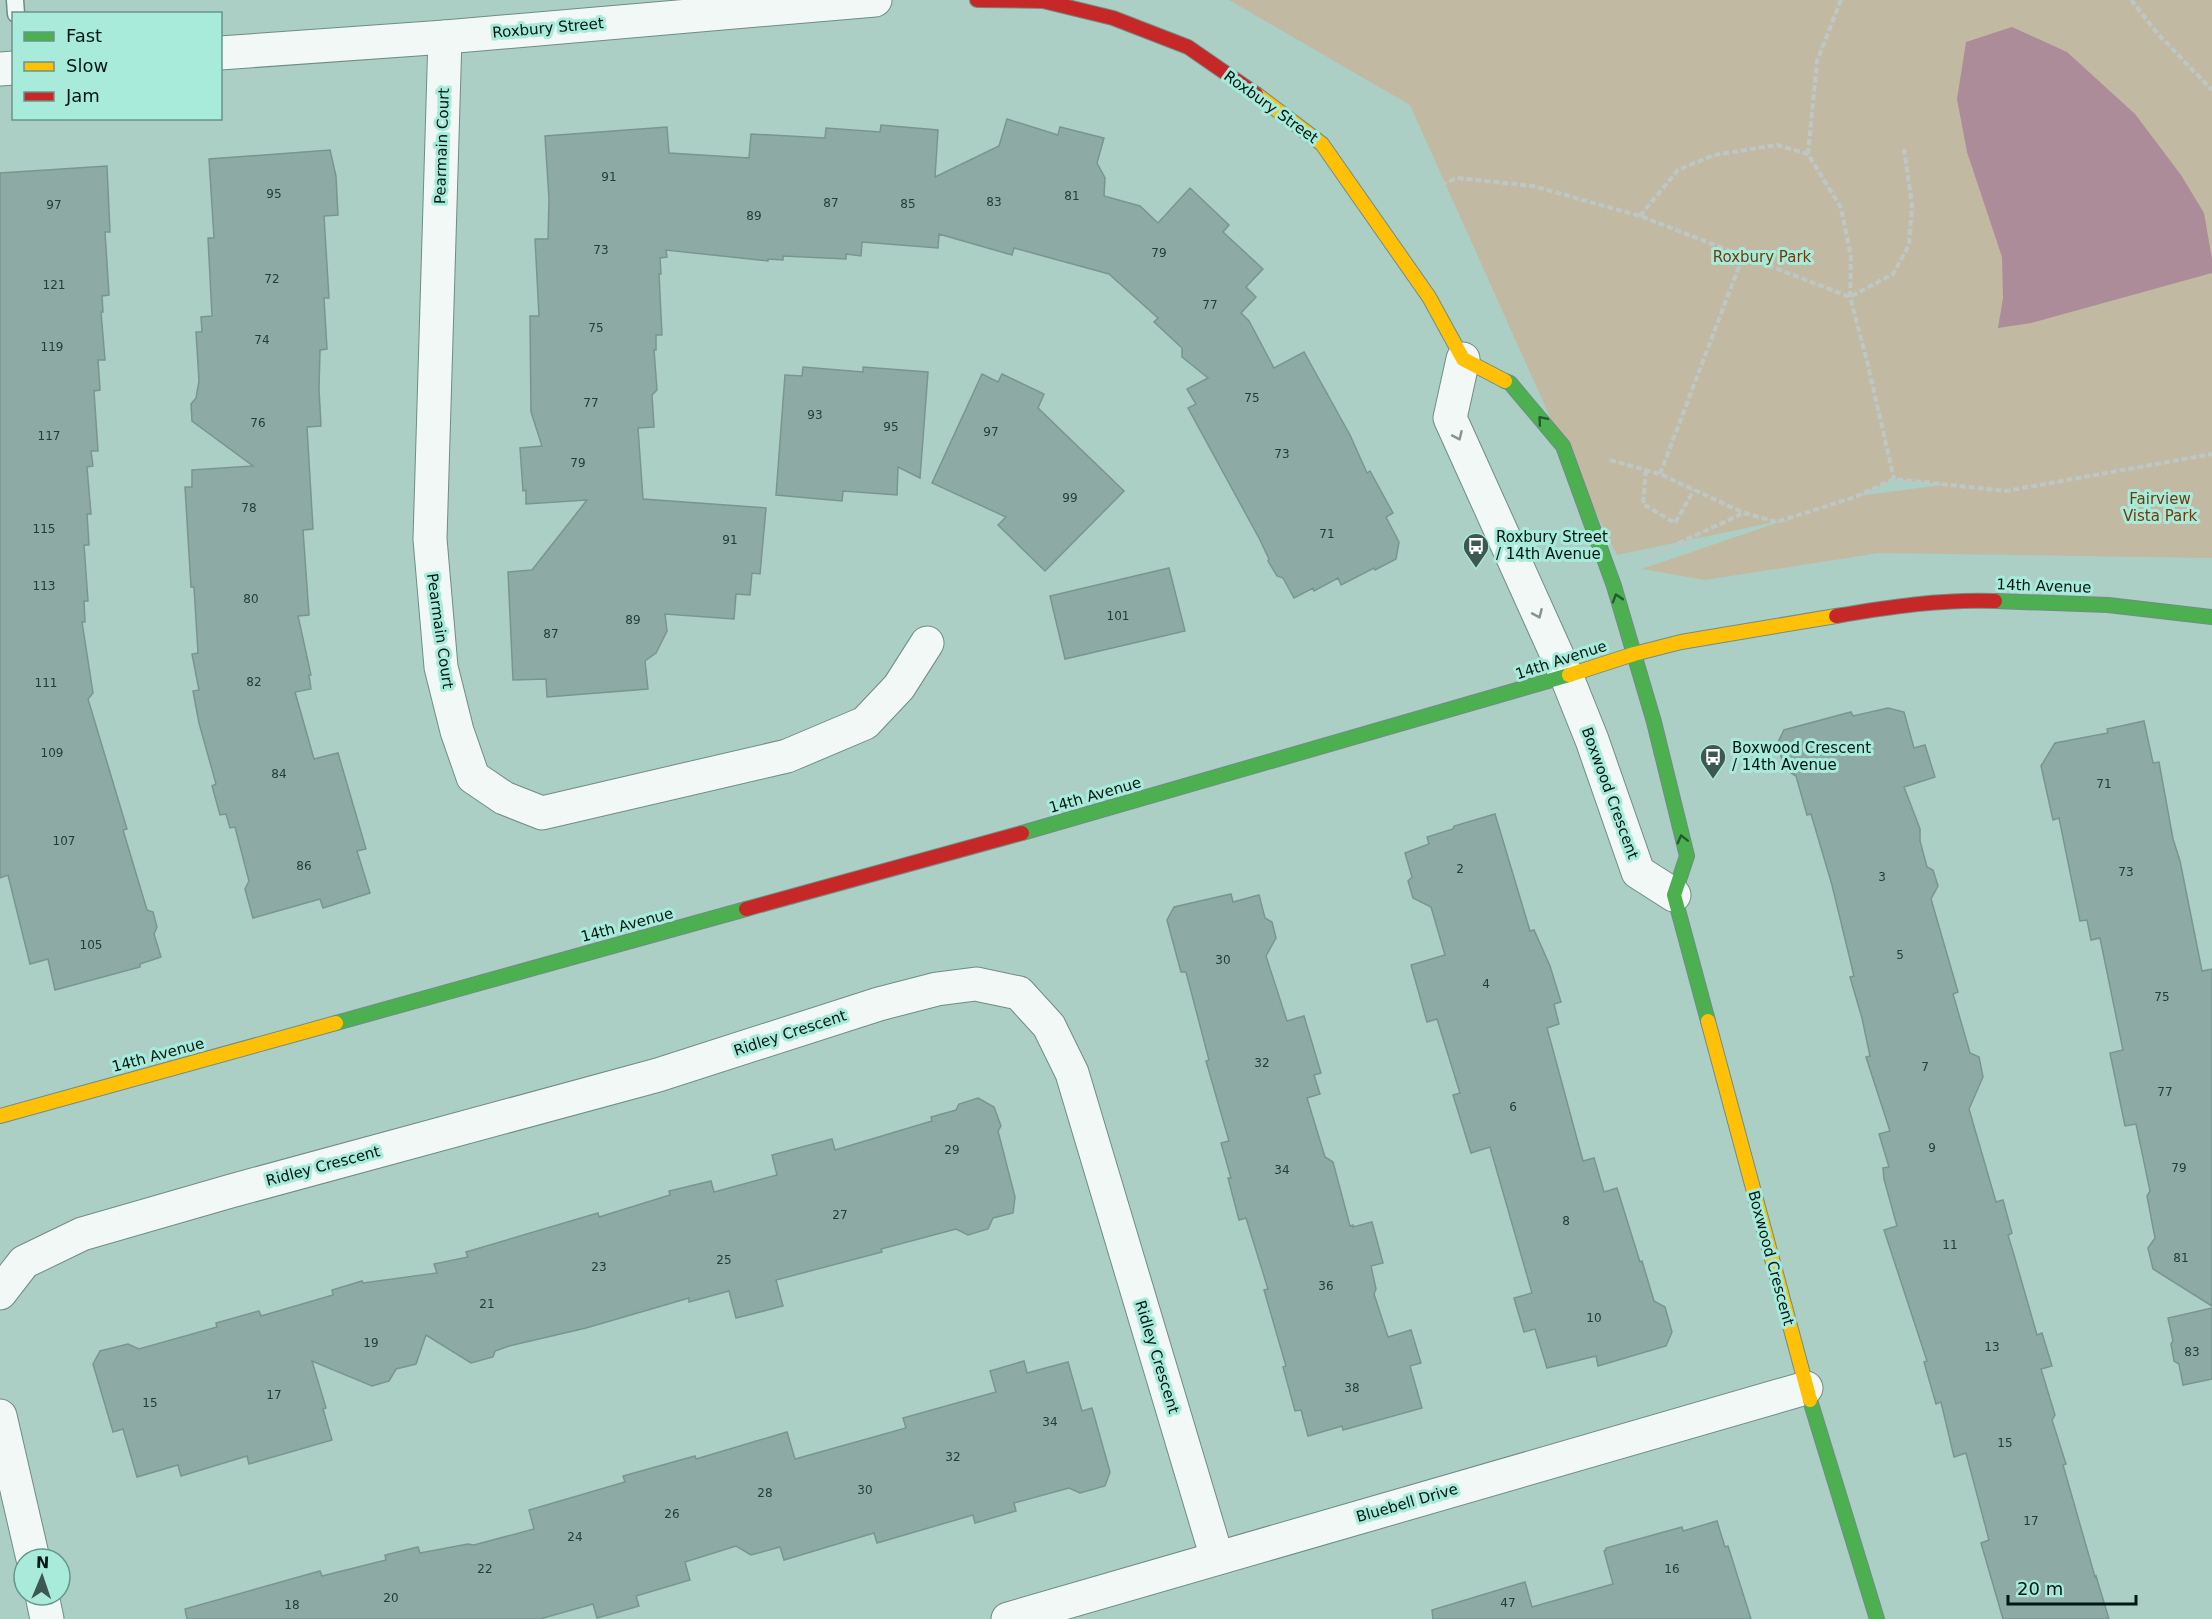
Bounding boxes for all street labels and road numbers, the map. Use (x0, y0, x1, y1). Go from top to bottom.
street label: Roxbury Street (492, 14, 605, 42)
street label: Roxbury Street (1220, 67, 1322, 147)
street label: Pearmain Court (431, 87, 453, 204)
street label: Pearmain Court (423, 572, 457, 690)
street label: 14th Avenue (1996, 575, 2092, 597)
street label: 14th Avenue (1513, 637, 1609, 683)
street label: Boxwood Crescent (1578, 725, 1642, 862)
street label: 14th Avenue (1047, 773, 1143, 817)
street label: 14th Avenue (579, 904, 675, 946)
street label: Ridley Crescent (731, 1006, 849, 1060)
street label: 14th Avenue (110, 1034, 206, 1076)
street label: Ridley Crescent (264, 1142, 382, 1190)
street label: Boxwood Crescent (1744, 1189, 1798, 1328)
street label: Ridley Crescent (1131, 1298, 1183, 1416)
street label: Bluebell Drive (1354, 1480, 1460, 1526)

